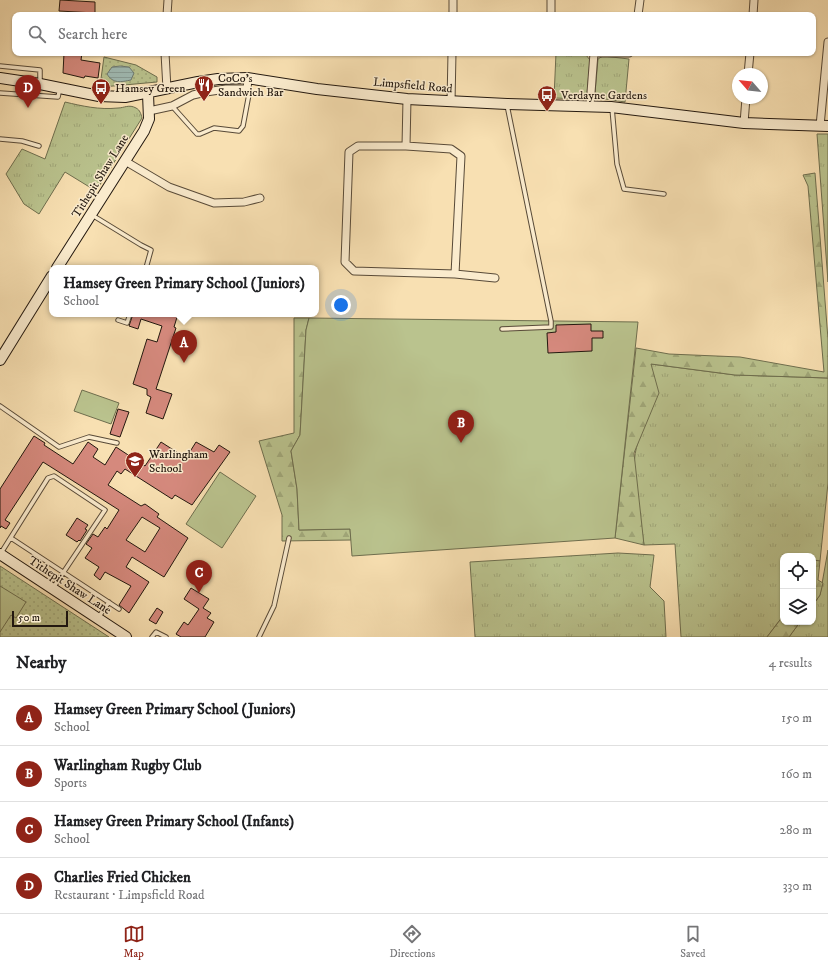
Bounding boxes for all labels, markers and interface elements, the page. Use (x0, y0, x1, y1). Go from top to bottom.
search box (12, 12, 816, 56)
icon: search (26, 23, 48, 45)
text: Search here (58, 25, 127, 44)
north arrow (732, 68, 768, 104)
place label: CoCo's Sandwich Bar (218, 71, 284, 100)
restaurant icon: CoCo's Sandwich Bar (193, 74, 215, 102)
pin: D (15, 75, 41, 108)
street label: Limpsfield Road (373, 75, 453, 96)
bus stop icon: Hamsey Green (90, 77, 112, 105)
place label: Hamsey Green (115, 81, 186, 96)
bus stop icon: Verdayne Gardens (536, 84, 558, 112)
place label: Verdayne Gardens (560, 88, 647, 103)
street label: Tithepit Shaw Lane (69, 132, 132, 221)
popup (49, 265, 319, 317)
text: Hamsey Green Primary School (Juniors) (63, 274, 305, 293)
text: School (63, 293, 99, 309)
your location (331, 295, 351, 315)
pin: A (171, 330, 197, 363)
pin: B (448, 410, 474, 443)
place label: Warlingham School (148, 447, 208, 476)
school or university icon: Warlingham School (124, 450, 146, 478)
street label: Tithepit Shaw Lane (26, 553, 114, 618)
map controls (780, 553, 816, 625)
button: locate (780, 553, 816, 589)
pin: C (186, 560, 212, 593)
button: layers (780, 589, 816, 625)
scale bar (12, 609, 68, 628)
text: 50 m (18, 611, 40, 625)
text: Nearby (16, 652, 66, 674)
text: 4 results (769, 655, 812, 671)
text: Hamsey Green Primary School (Juniors) (54, 700, 296, 719)
text: A (25, 710, 33, 726)
text: 150 m (781, 710, 812, 726)
text: School (54, 719, 90, 735)
text: Warlingham Rugby Club (54, 756, 202, 775)
text: B (25, 766, 33, 782)
text: 160 m (781, 766, 812, 782)
text: Sports (54, 775, 87, 791)
text: Hamsey Green Primary School (Infants) (54, 812, 294, 831)
text: C (25, 822, 33, 838)
text: 280 m (780, 822, 812, 838)
text: School (54, 831, 90, 847)
text: Charlies Fried Chicken (54, 868, 191, 887)
text: D (24, 878, 34, 894)
text: 330 m (783, 878, 812, 894)
text: Restaurant · Limpsfield Road (54, 887, 204, 903)
tab: Map (123, 923, 145, 961)
tab: Directions (390, 923, 435, 961)
tab: Saved (680, 923, 705, 961)

